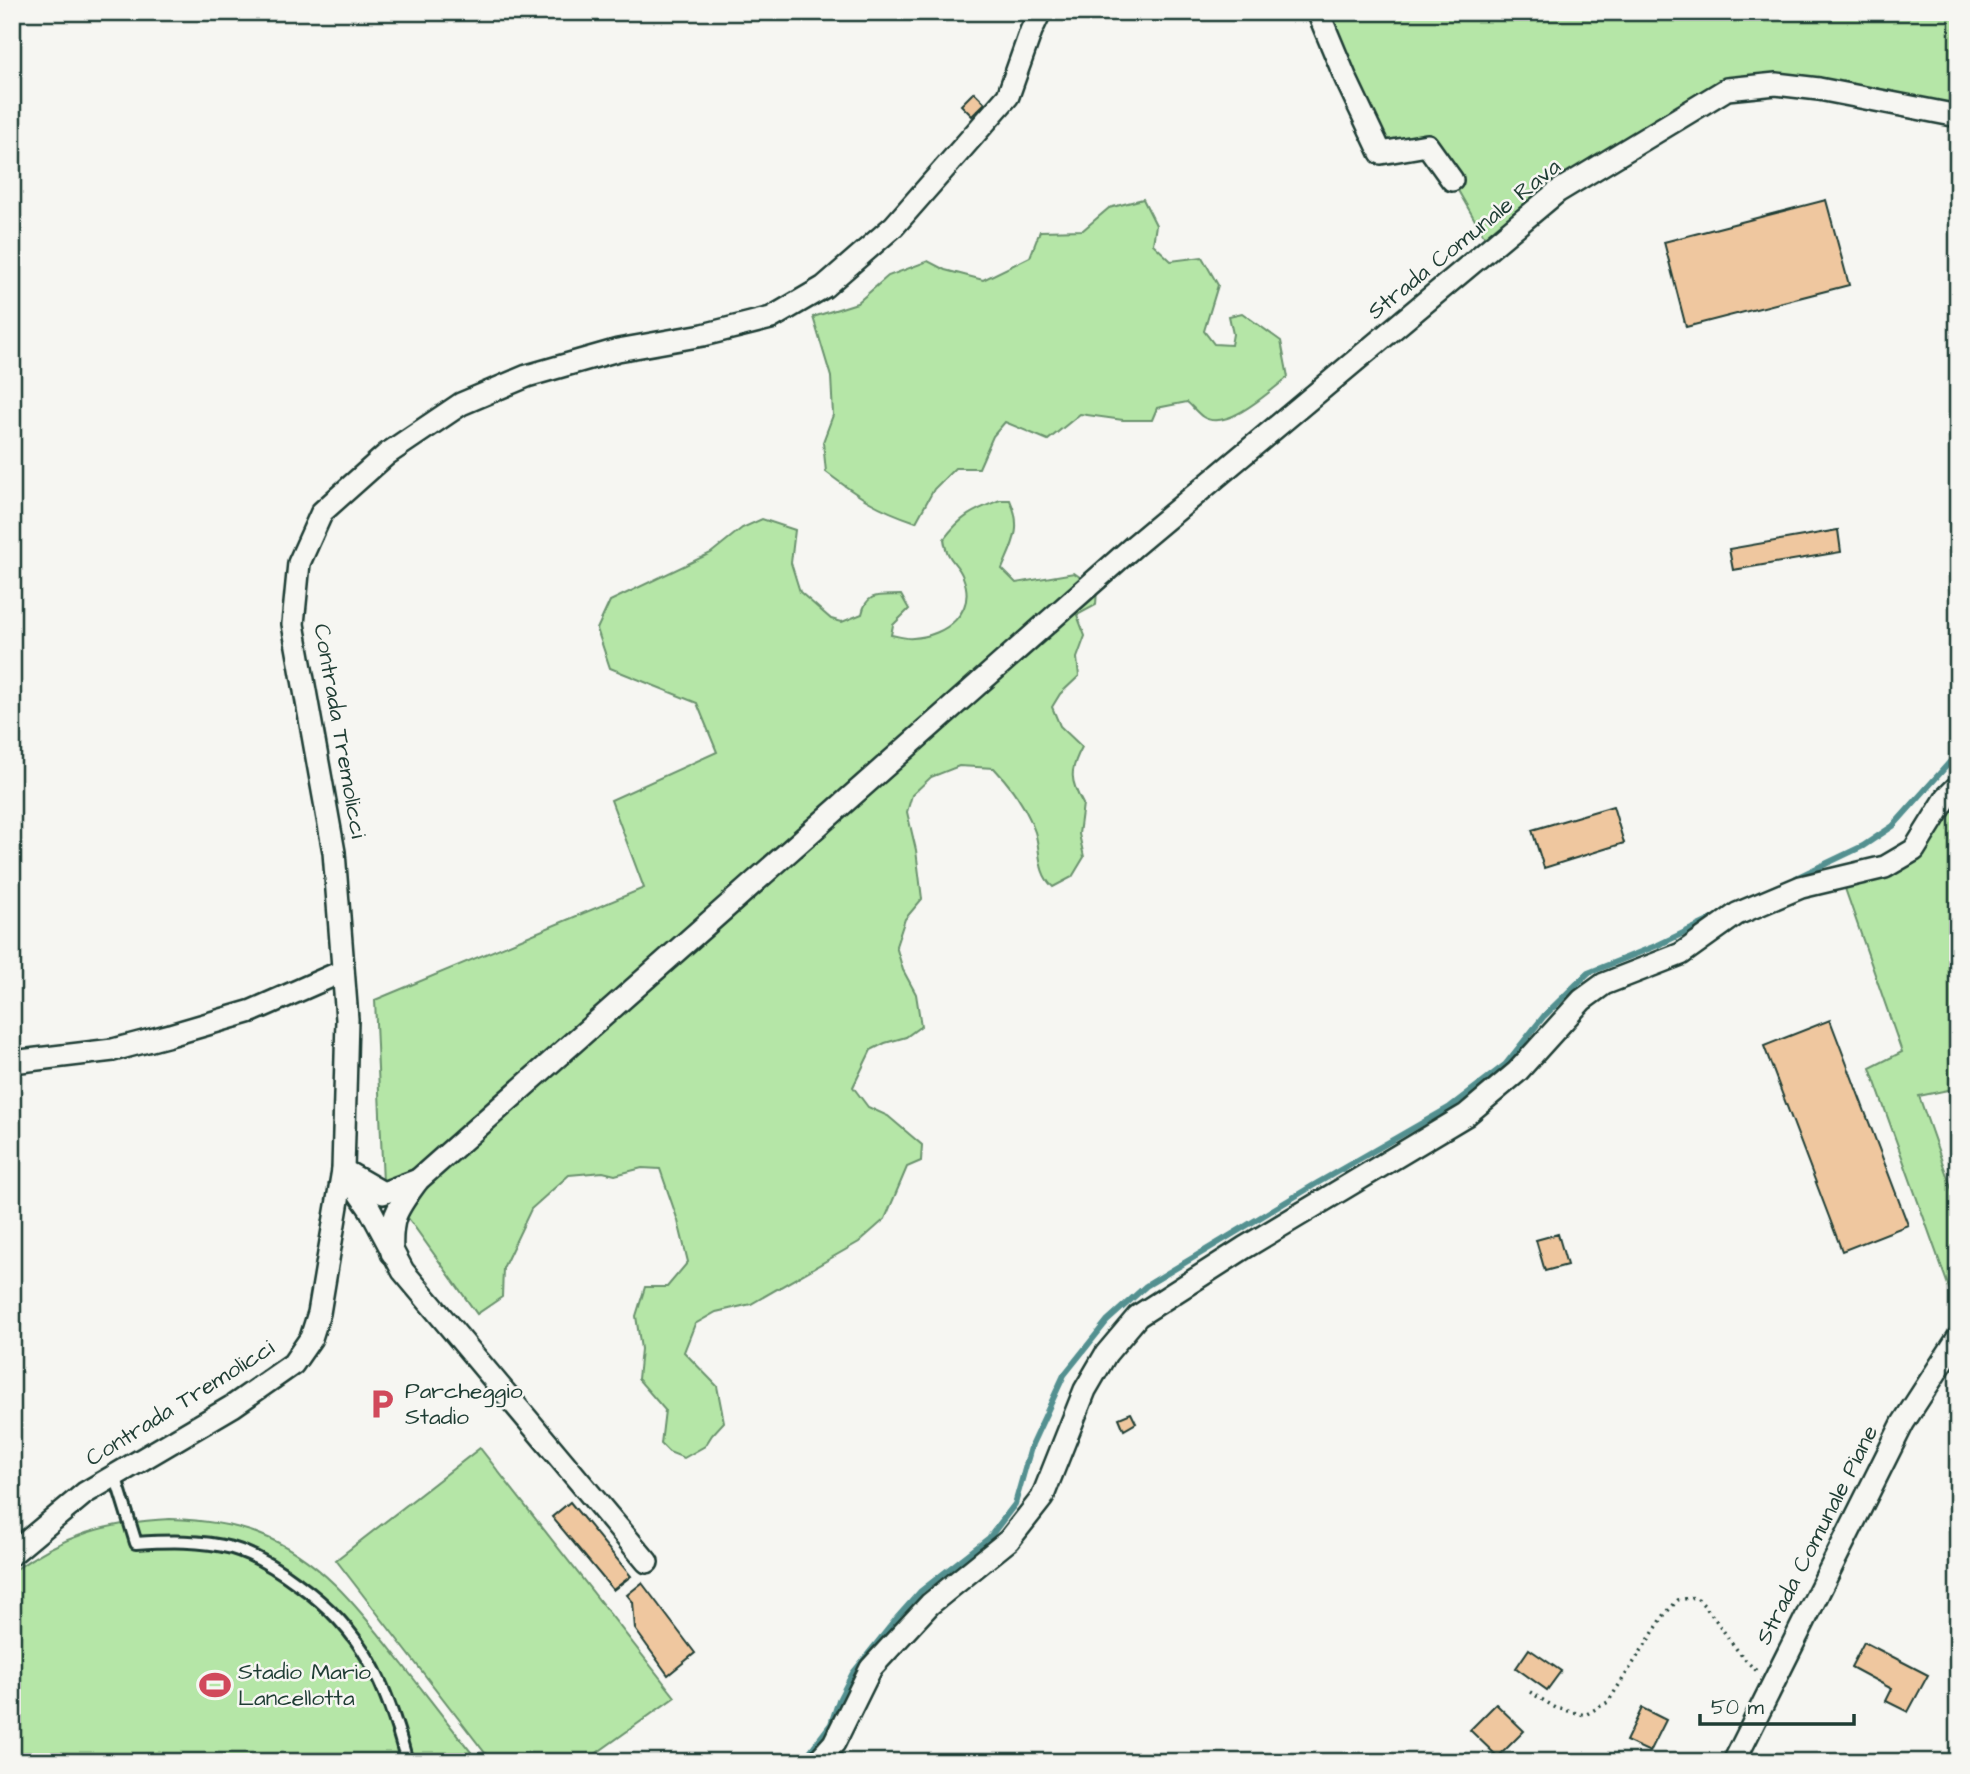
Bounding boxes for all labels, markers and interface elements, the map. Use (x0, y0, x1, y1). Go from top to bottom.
street label: Strada Comunale Rava (1361, 151, 1568, 327)
street label: Contrada Tremolicci (305, 621, 375, 841)
street label: Contrada Tremolicci (79, 1332, 281, 1474)
place label: Parcheggio Stadio (405, 1375, 523, 1433)
parking icon: Parcheggio Stadio (365, 1387, 399, 1421)
street label: Strada Comunale Piane (1748, 1420, 1886, 1650)
place label: Stadio Mario Lancellotta (238, 1656, 371, 1714)
sports icon: Stadio Mario Lancellotta (198, 1668, 232, 1702)
scale bar (1700, 1683, 1854, 1727)
text: 50 m (1711, 1693, 1765, 1722)

